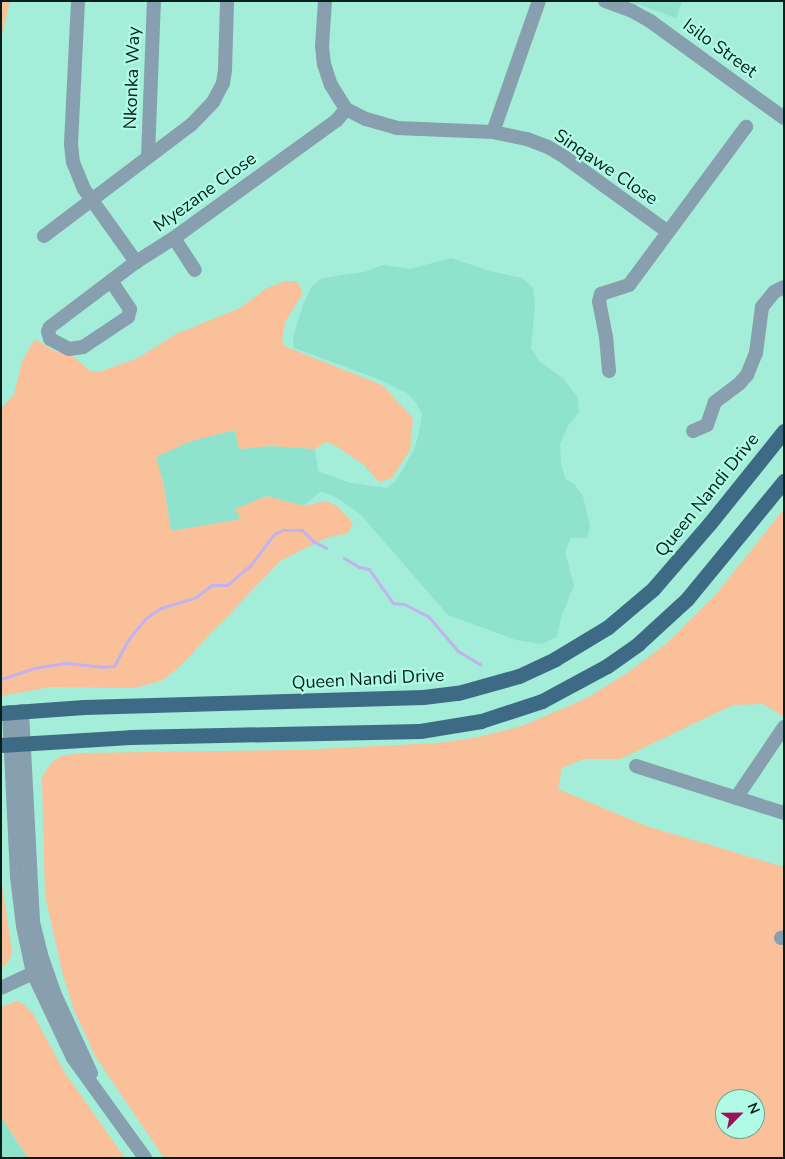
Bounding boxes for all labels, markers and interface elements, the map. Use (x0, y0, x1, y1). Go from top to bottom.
street label: Isilo Street (679, 14, 761, 82)
street label: Nkonka Way (119, 26, 145, 130)
street label: Sinqawe Close (550, 124, 662, 210)
street label: Myezane Close (149, 147, 261, 237)
street label: Queen Nandi Drive (650, 429, 764, 561)
street label: Queen Nandi Drive (291, 664, 445, 694)
north arrow (715, 1089, 765, 1139)
text: N (743, 1100, 764, 1117)

